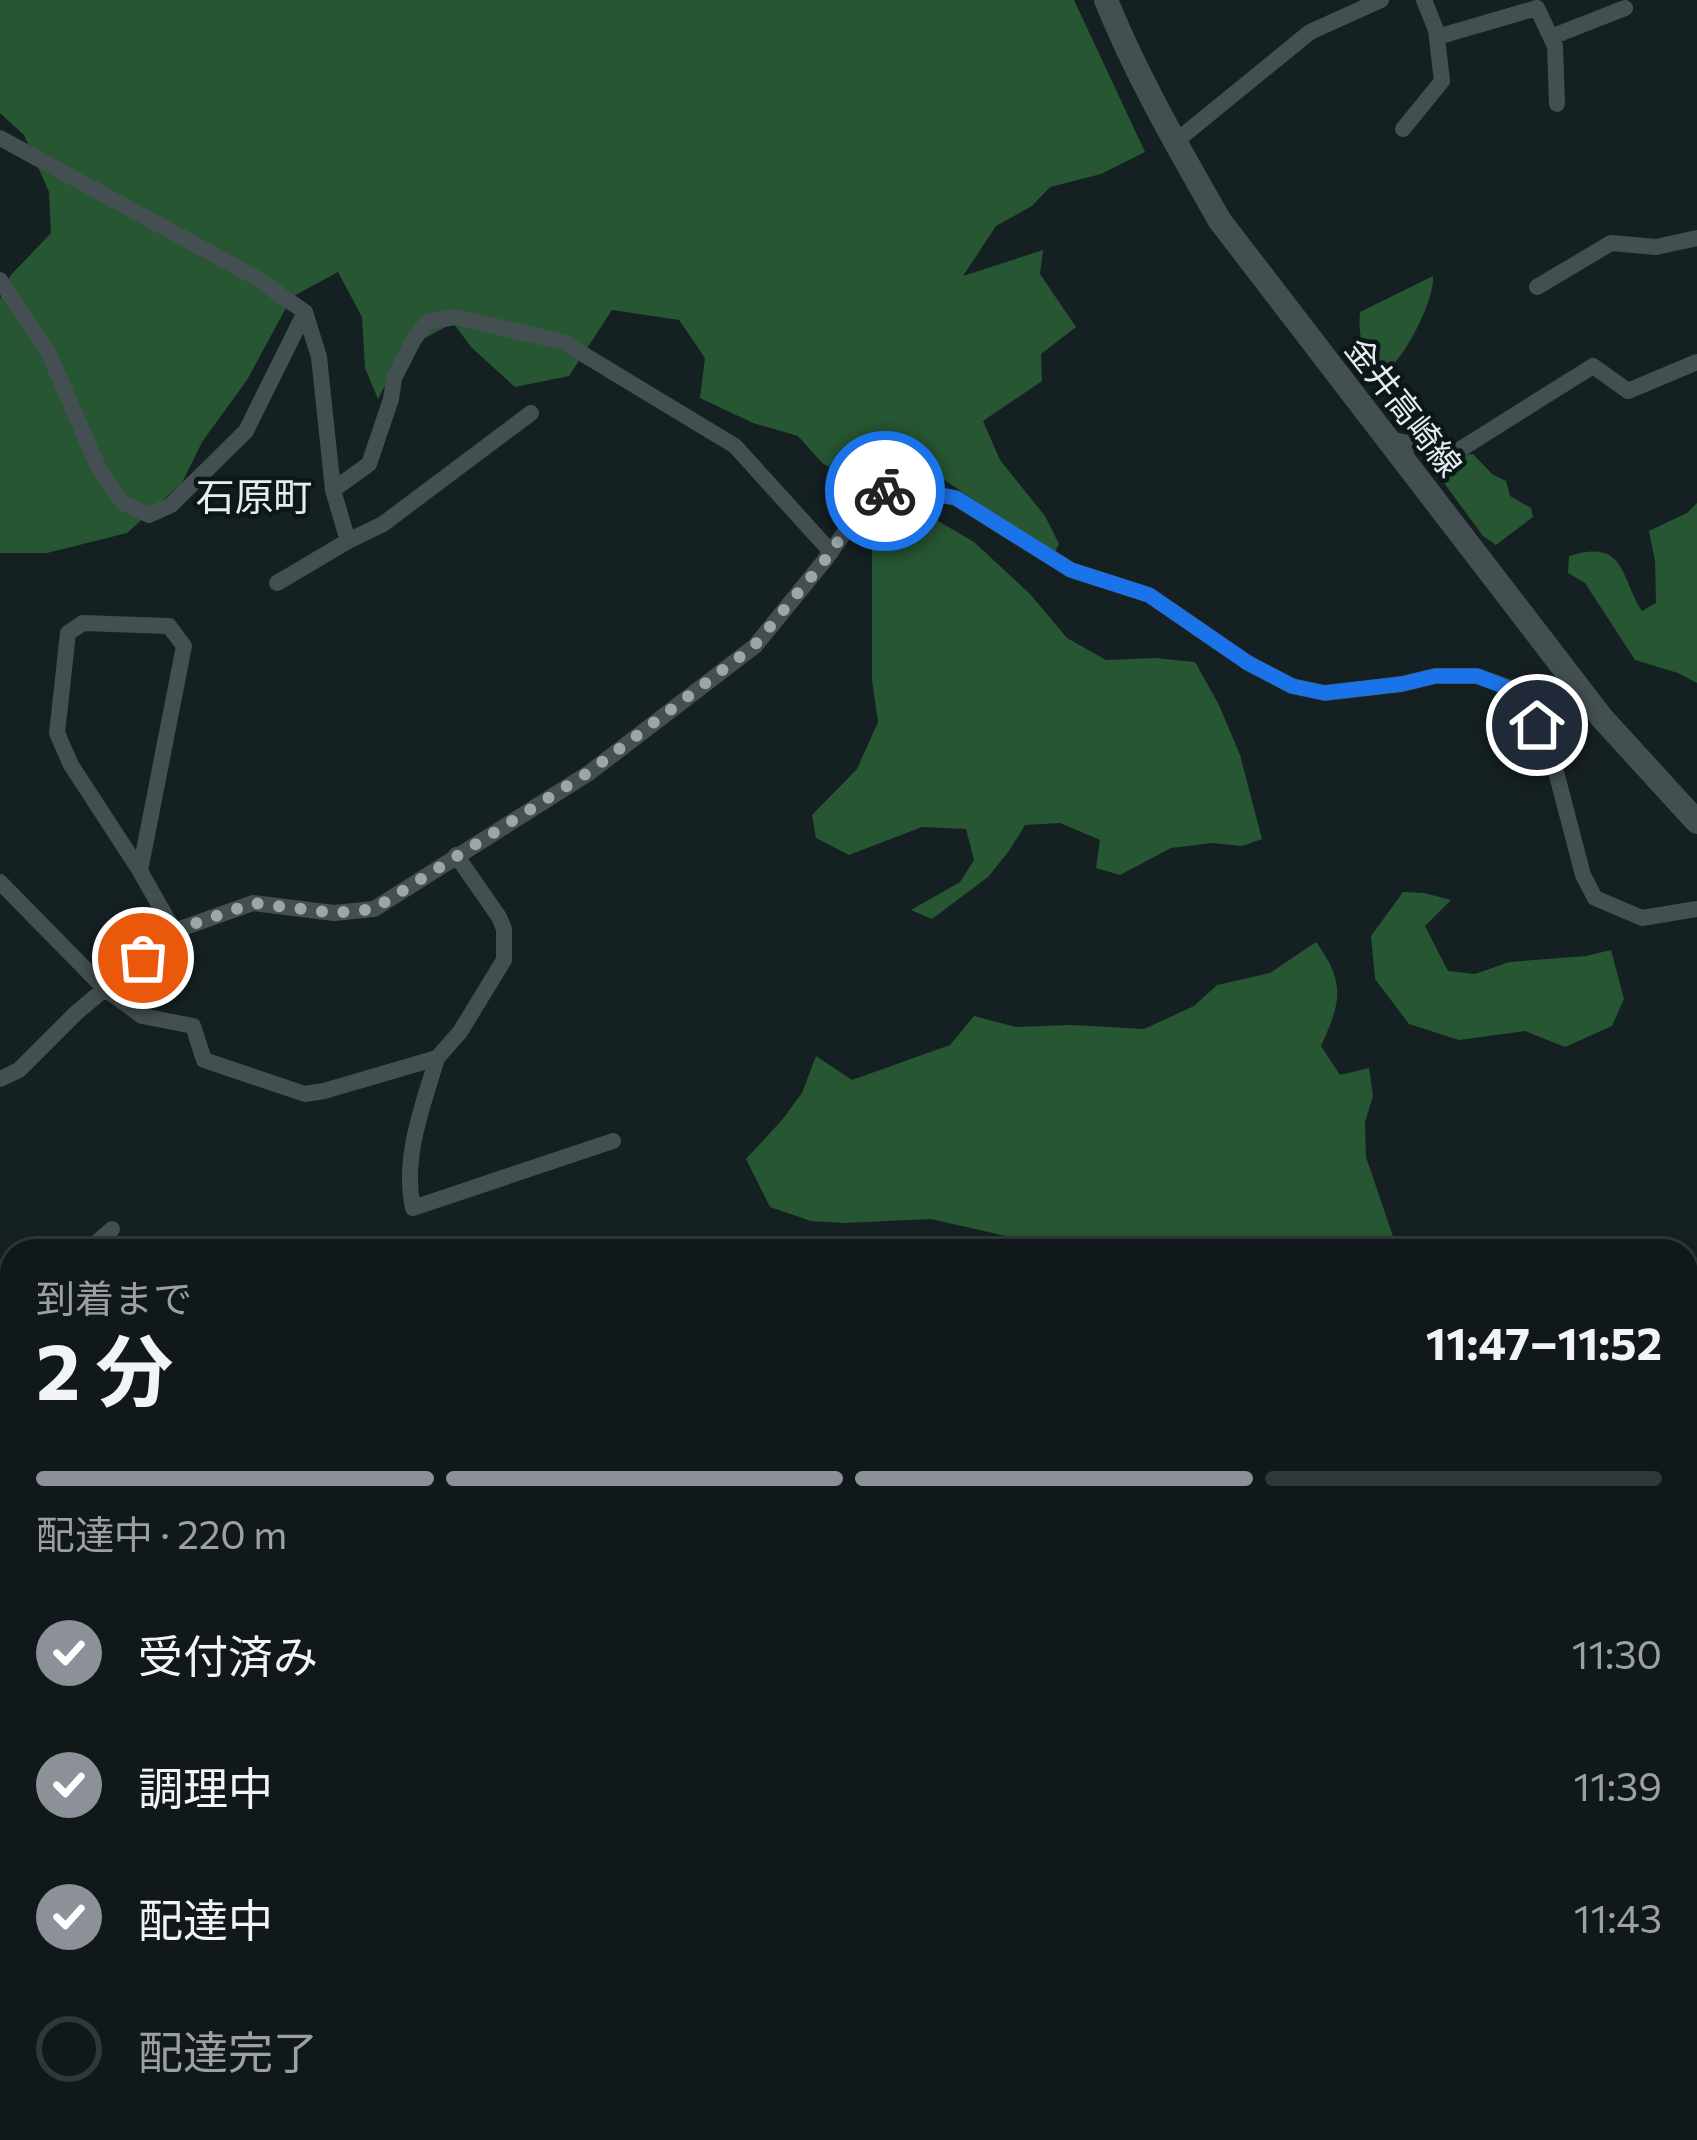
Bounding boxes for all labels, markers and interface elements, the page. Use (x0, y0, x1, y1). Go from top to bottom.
street label: 金井高崎線 (1338, 328, 1472, 484)
courier (825, 431, 945, 551)
icon: bike (852, 458, 918, 524)
district label: 石原町 (195, 471, 313, 519)
pin (1486, 674, 1588, 776)
icon: home (1504, 692, 1570, 758)
pin (92, 907, 194, 1009)
icon: bag (110, 925, 176, 991)
text: 到着まで (36, 1273, 192, 1321)
text: 11:47–11:52 (1426, 1314, 1662, 1369)
text: 2 分 (36, 1321, 173, 1416)
text: 配達中 · 220 m (36, 1509, 287, 1557)
icon: check (36, 1620, 102, 1686)
text: 受付済み (138, 1627, 318, 1682)
text: 11:30 (1572, 1629, 1662, 1677)
icon: check (36, 1752, 102, 1818)
text: 調理中 (138, 1759, 273, 1814)
text: 11:39 (1574, 1761, 1662, 1809)
icon: check (36, 1884, 102, 1950)
text: 配達中 (138, 1891, 273, 1946)
text: 11:43 (1574, 1893, 1662, 1941)
text: 配達完了 (138, 2023, 318, 2078)

